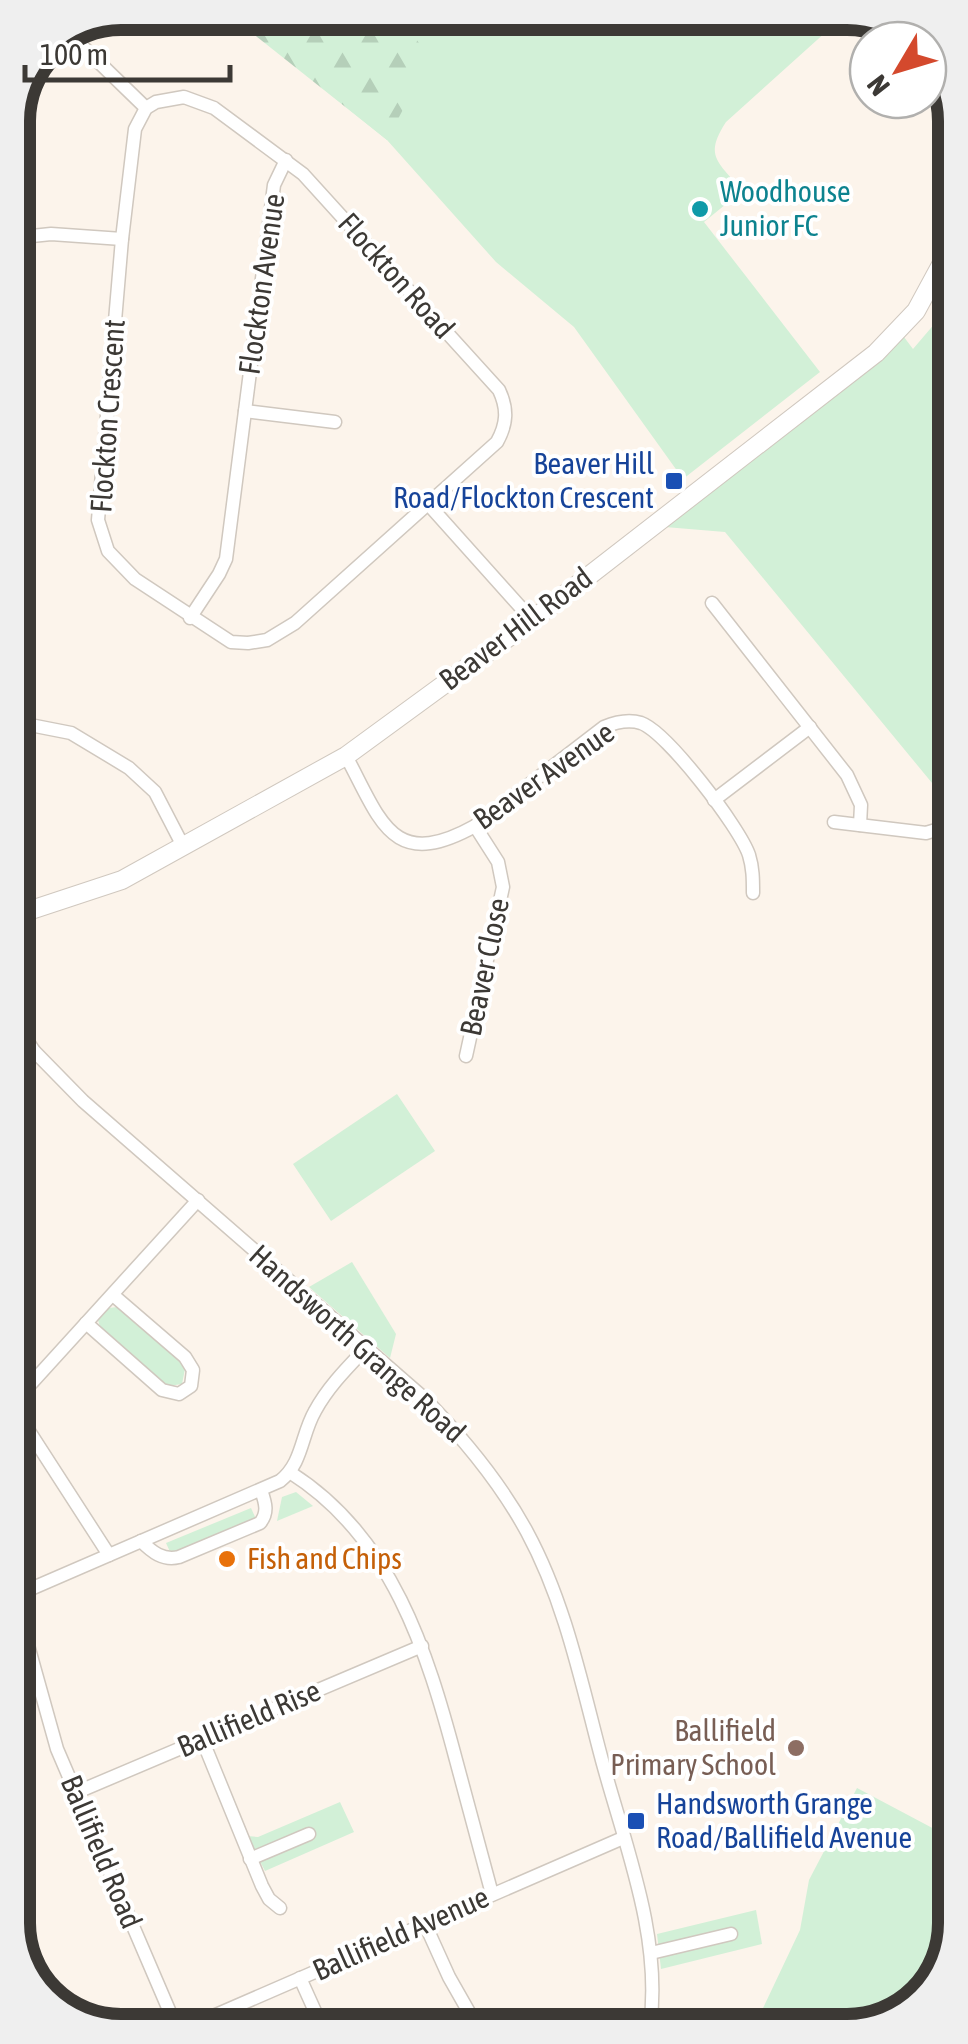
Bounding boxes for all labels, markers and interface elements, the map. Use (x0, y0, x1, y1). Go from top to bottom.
scale bar (25, 20, 230, 82)
north arrow (848, 20, 948, 120)
text: 100 m (40, 37, 108, 71)
text: N (861, 69, 896, 102)
place label: Woodhouse Junior FC (720, 174, 851, 242)
street label: Flockton Avenue (231, 191, 291, 376)
marker: Woodhouse Junior FC (689, 198, 711, 220)
street label: Flockton Road (332, 206, 462, 345)
street label: Flockton Crescent (83, 318, 131, 514)
place label: Beaver Hill Road/Flockton Crescent (393, 446, 654, 514)
marker: Beaver Hill Road/Flockton Crescent (663, 470, 685, 492)
street label: Beaver Hill Road (432, 560, 598, 697)
street label: Beaver Avenue (467, 714, 620, 836)
street label: Beaver Close (453, 895, 515, 1039)
street label: Handsworth Grange Road (243, 1238, 472, 1449)
place label: Fish and Chips (247, 1541, 402, 1575)
marker: Fish and Chips (216, 1548, 238, 1570)
street label: Ballifield Rise (172, 1673, 325, 1763)
place label: Ballifield Primary School (610, 1713, 776, 1781)
marker: Ballifield Primary School (785, 1737, 807, 1759)
street label: Ballifield Road (54, 1770, 149, 1933)
place label: Handsworth Grange Road/Ballifield Avenue (656, 1786, 912, 1854)
marker: Handsworth Grange Road/Ballifield Avenue (625, 1810, 647, 1832)
street label: Ballifield Avenue (307, 1879, 494, 1987)

